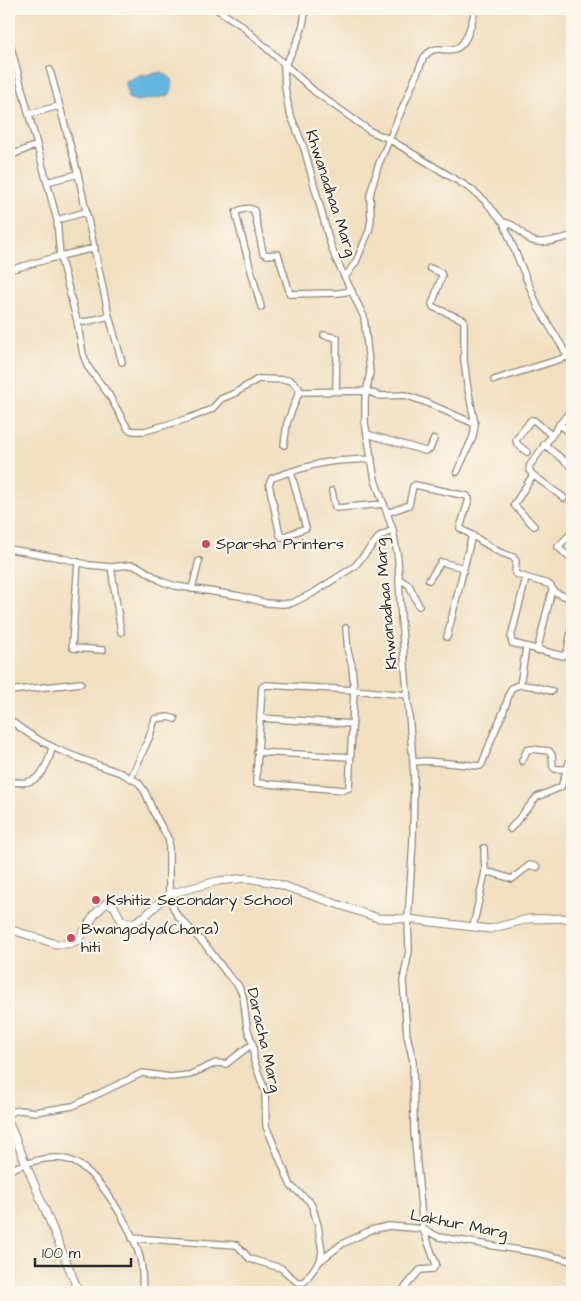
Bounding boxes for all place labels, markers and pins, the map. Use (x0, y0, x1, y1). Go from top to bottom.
place label: Sparsha Printers (216, 533, 344, 555)
marker: Sparsha Printers (200, 538, 212, 550)
place label: Kshitiz Secondary School (106, 889, 293, 912)
marker: Kshitiz Secondary School (90, 894, 102, 906)
place label: Bwangodya(Chara) hiti (81, 918, 219, 958)
marker: Bwangodya(Chara) hiti (65, 932, 77, 944)

